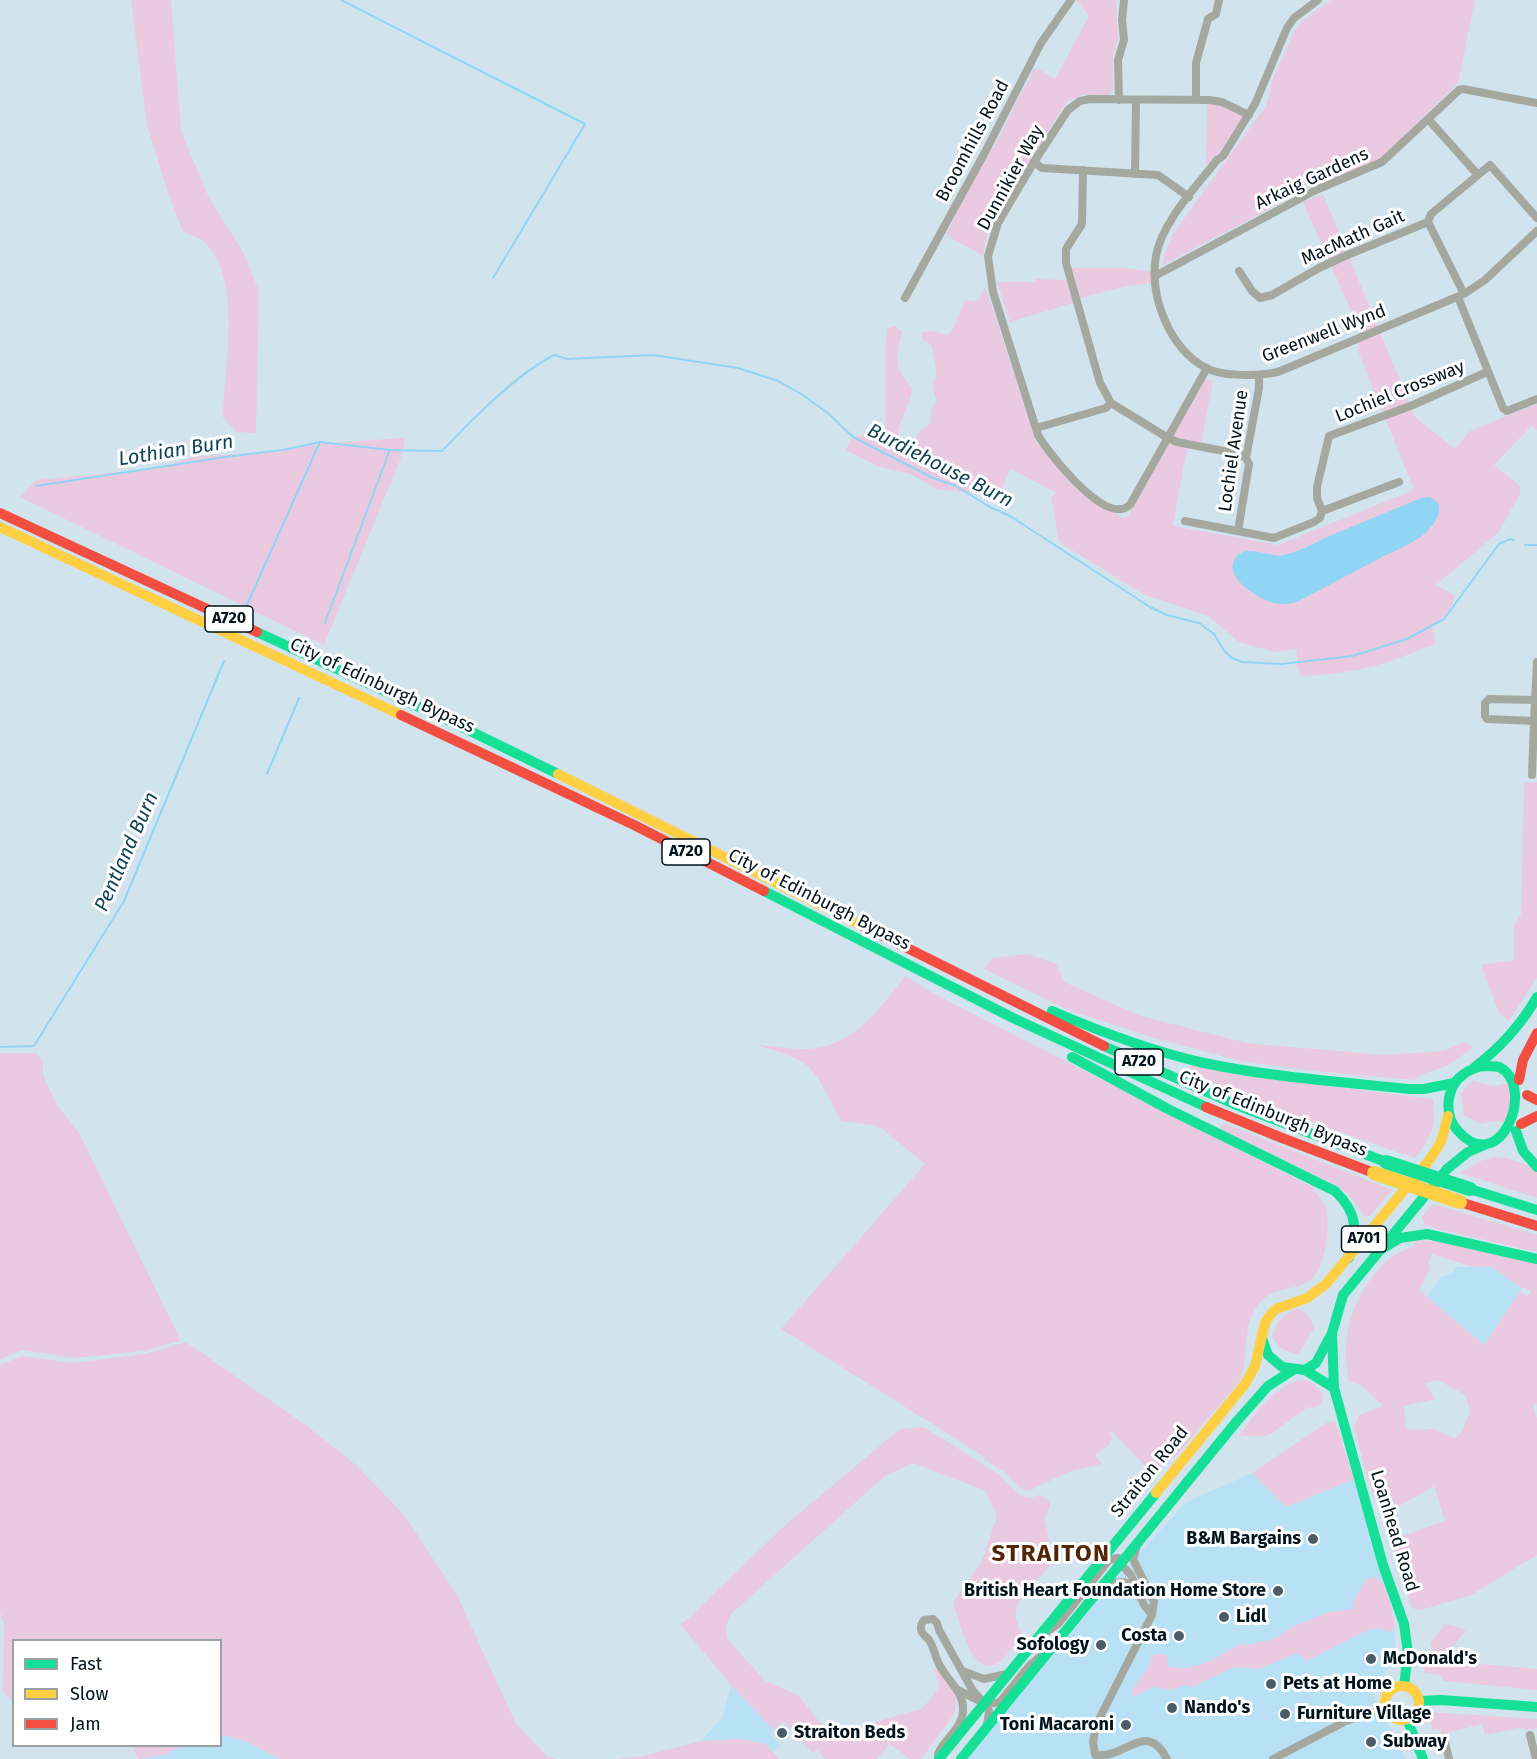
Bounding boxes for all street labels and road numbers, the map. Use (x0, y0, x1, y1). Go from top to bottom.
street label: Broomhills Road (932, 76, 1014, 206)
street label: Dunnikier Way (973, 122, 1049, 234)
street label: Arkaig Gardens (1252, 143, 1372, 215)
street label: MacMath Gait (1298, 206, 1408, 270)
street label: Greenwell Wynd (1259, 300, 1389, 368)
street label: Lochiel Crossway (1332, 356, 1468, 428)
street label: Lochiel Avenue (1215, 389, 1253, 513)
road number: A720 (205, 606, 253, 632)
street label: City of Edinburgh Bypass (286, 634, 478, 738)
road number: A720 (662, 839, 710, 865)
street label: City of Edinburgh Bypass (724, 845, 914, 955)
road number: A720 (1115, 1049, 1163, 1075)
street label: City of Edinburgh Bypass (1176, 1066, 1370, 1162)
road number: A701 (1342, 1226, 1386, 1252)
street label: Straiton Road (1107, 1422, 1193, 1522)
street label: Loanhead Road (1365, 1468, 1423, 1594)

